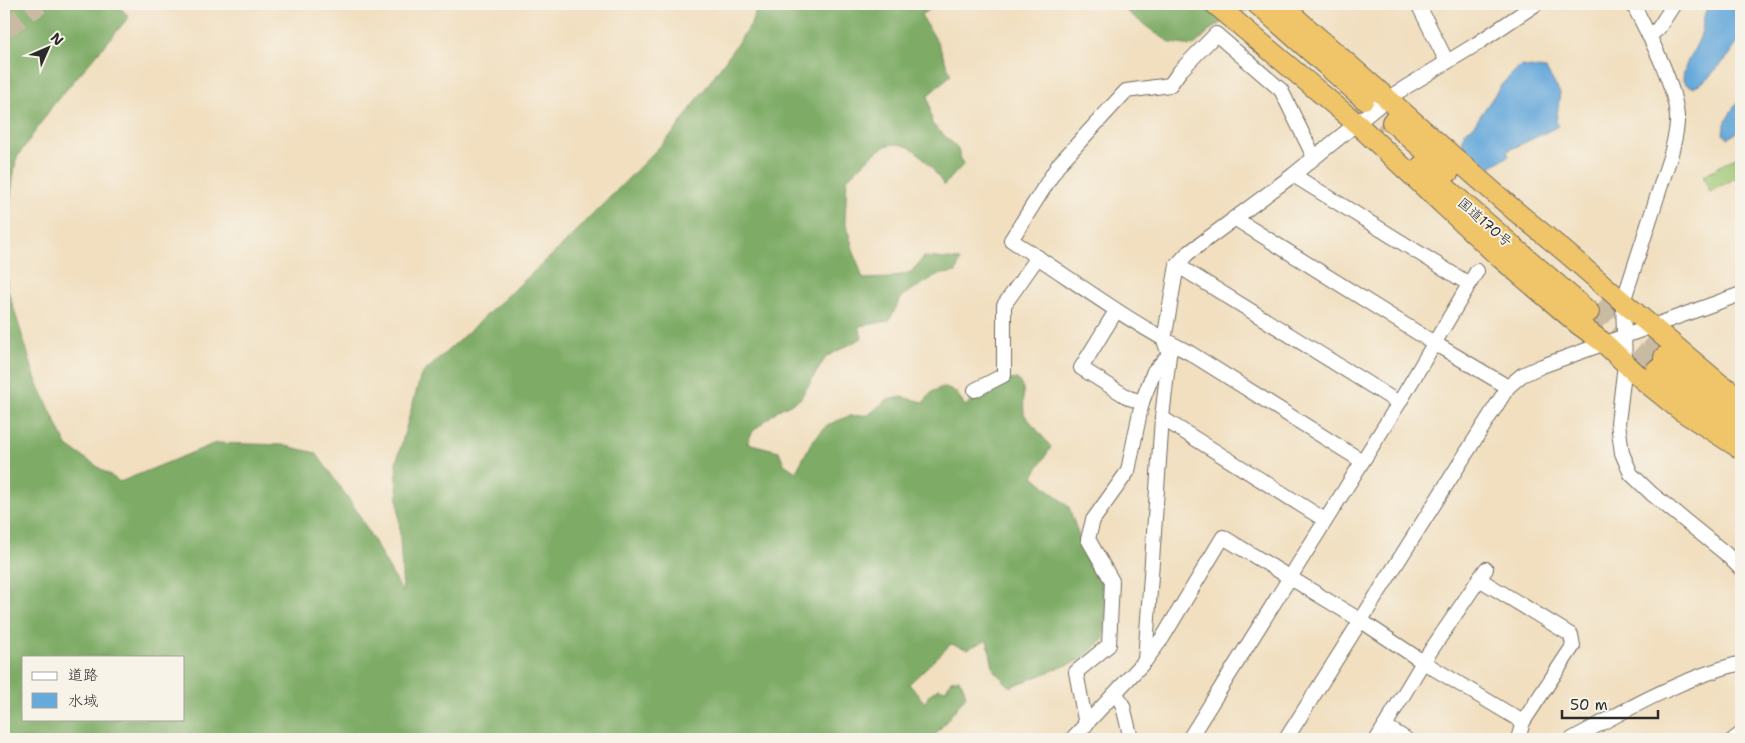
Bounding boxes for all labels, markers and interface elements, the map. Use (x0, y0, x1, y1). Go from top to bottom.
north arrow (22, 22, 72, 72)
text: N (47, 29, 67, 49)
street label: 国道170号 (1454, 193, 1516, 251)
legend (22, 656, 185, 720)
text: 道路 (68, 665, 98, 685)
scale bar (1562, 688, 1659, 720)
text: 水域 (68, 691, 98, 711)
text: 50 m (1570, 695, 1608, 715)

